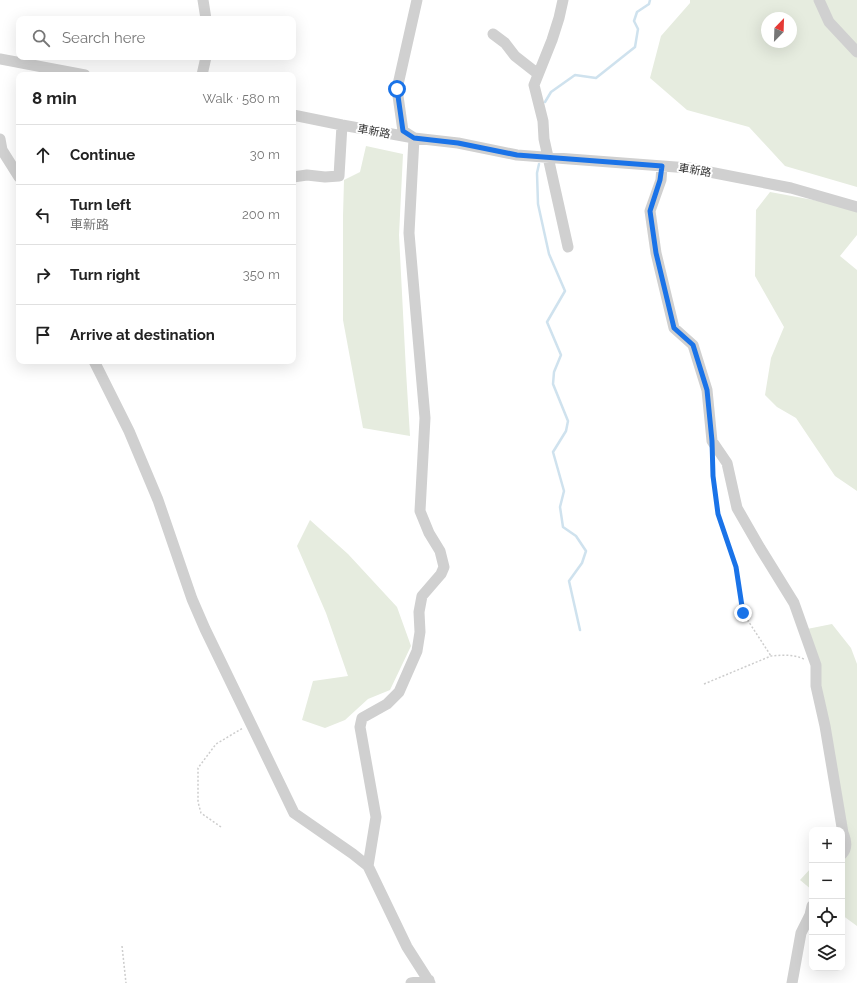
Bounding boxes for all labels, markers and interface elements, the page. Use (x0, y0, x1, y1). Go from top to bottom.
north arrow (761, 12, 797, 48)
search box (16, 16, 296, 60)
icon: search (30, 27, 52, 49)
text: Search here (62, 29, 145, 47)
route start (388, 80, 406, 98)
text: 8 min (32, 88, 77, 108)
text: Walk · 580 m (202, 91, 280, 106)
street label: 車新路 (357, 122, 391, 141)
icon: ahead (32, 144, 54, 166)
text: Continue (70, 146, 135, 164)
text: 30 m (250, 147, 280, 162)
street label: 車新路 (678, 161, 712, 179)
text: Turn left (70, 196, 131, 214)
icon: left (32, 204, 54, 226)
text: 200 m (242, 207, 280, 222)
text: 車新路 (70, 217, 109, 232)
icon: right (32, 264, 54, 286)
text: Turn right (70, 266, 140, 284)
text: 350 m (243, 267, 280, 282)
icon: arrive (32, 324, 54, 346)
text: Arrive at destination (70, 326, 215, 344)
route end (734, 604, 752, 622)
map controls (809, 827, 845, 971)
button: + (809, 827, 845, 863)
button: − (809, 863, 845, 899)
button: locate (809, 899, 845, 935)
button: layers (809, 935, 845, 971)

